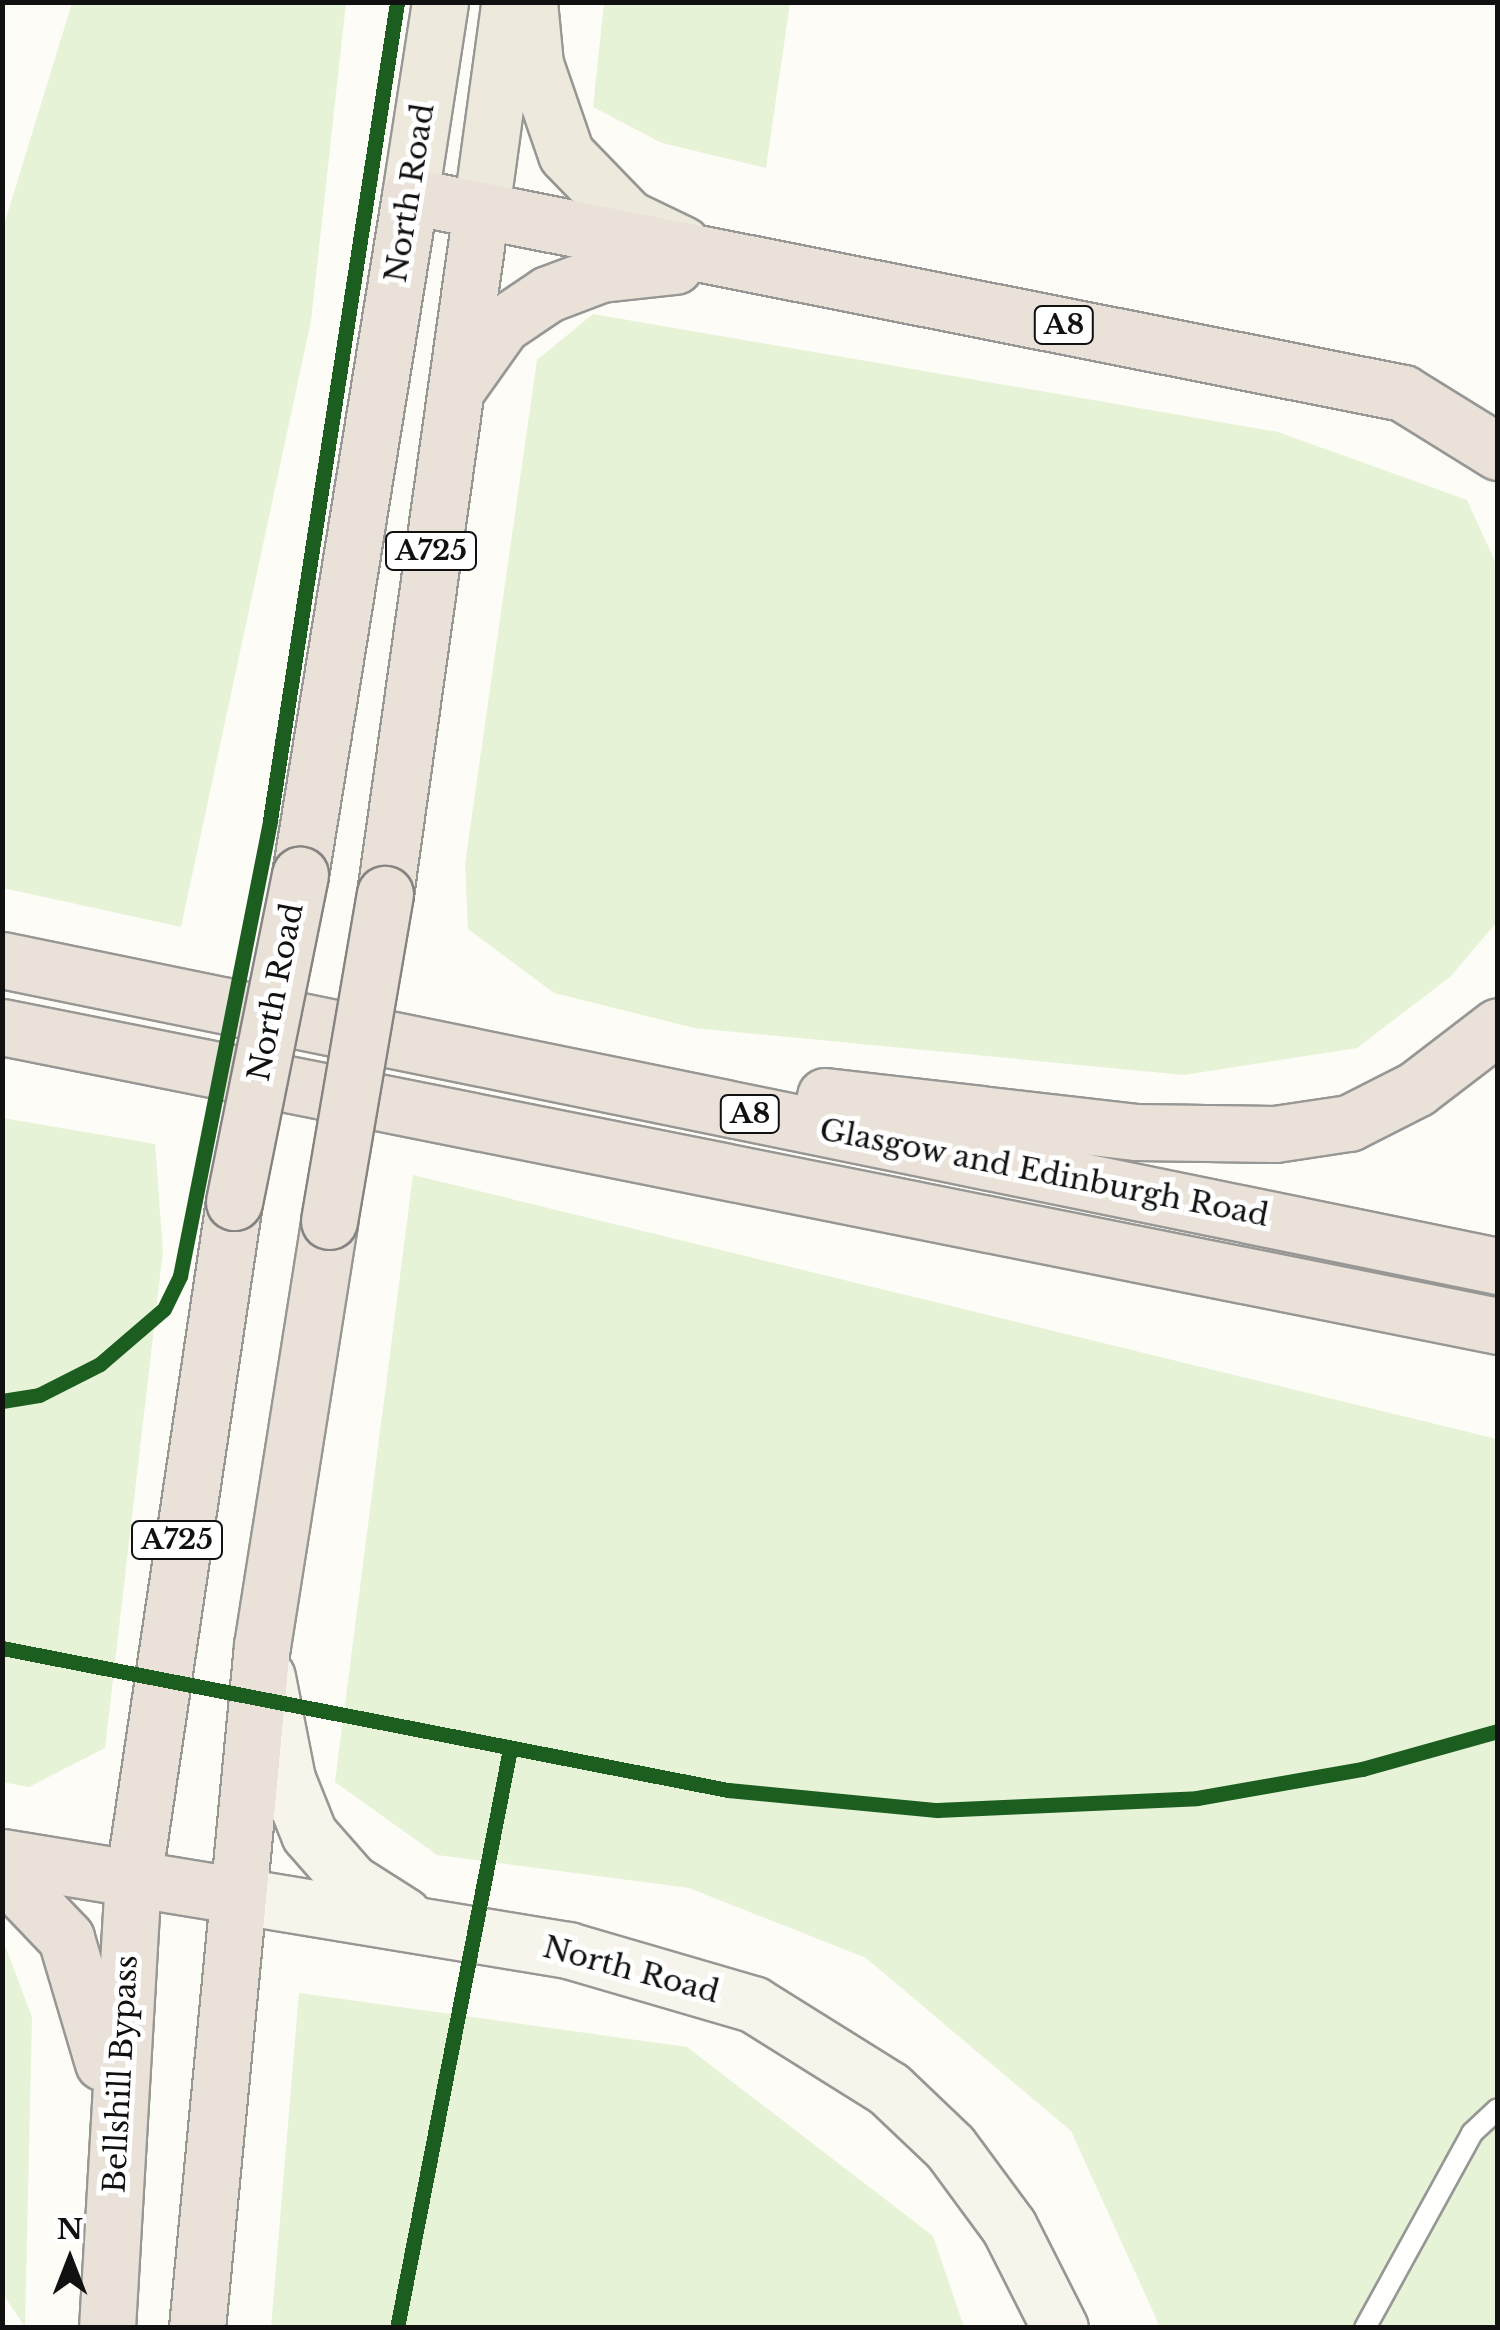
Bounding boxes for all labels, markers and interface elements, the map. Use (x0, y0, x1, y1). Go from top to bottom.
street label: North Road (378, 101, 442, 285)
road number: A8 (1032, 302, 1096, 348)
road number: A725 (384, 528, 478, 574)
street label: North Road (241, 900, 311, 1084)
road number: A8 (718, 1091, 782, 1137)
street label: Glasgow and Edinburgh Road (816, 1112, 1272, 1234)
road number: A725 (130, 1517, 224, 1563)
street label: North Road (539, 1929, 723, 2011)
street label: Bellshill Bypass (97, 1954, 145, 2194)
north arrow (20, 2210, 120, 2310)
text: N (57, 2212, 83, 2247)

